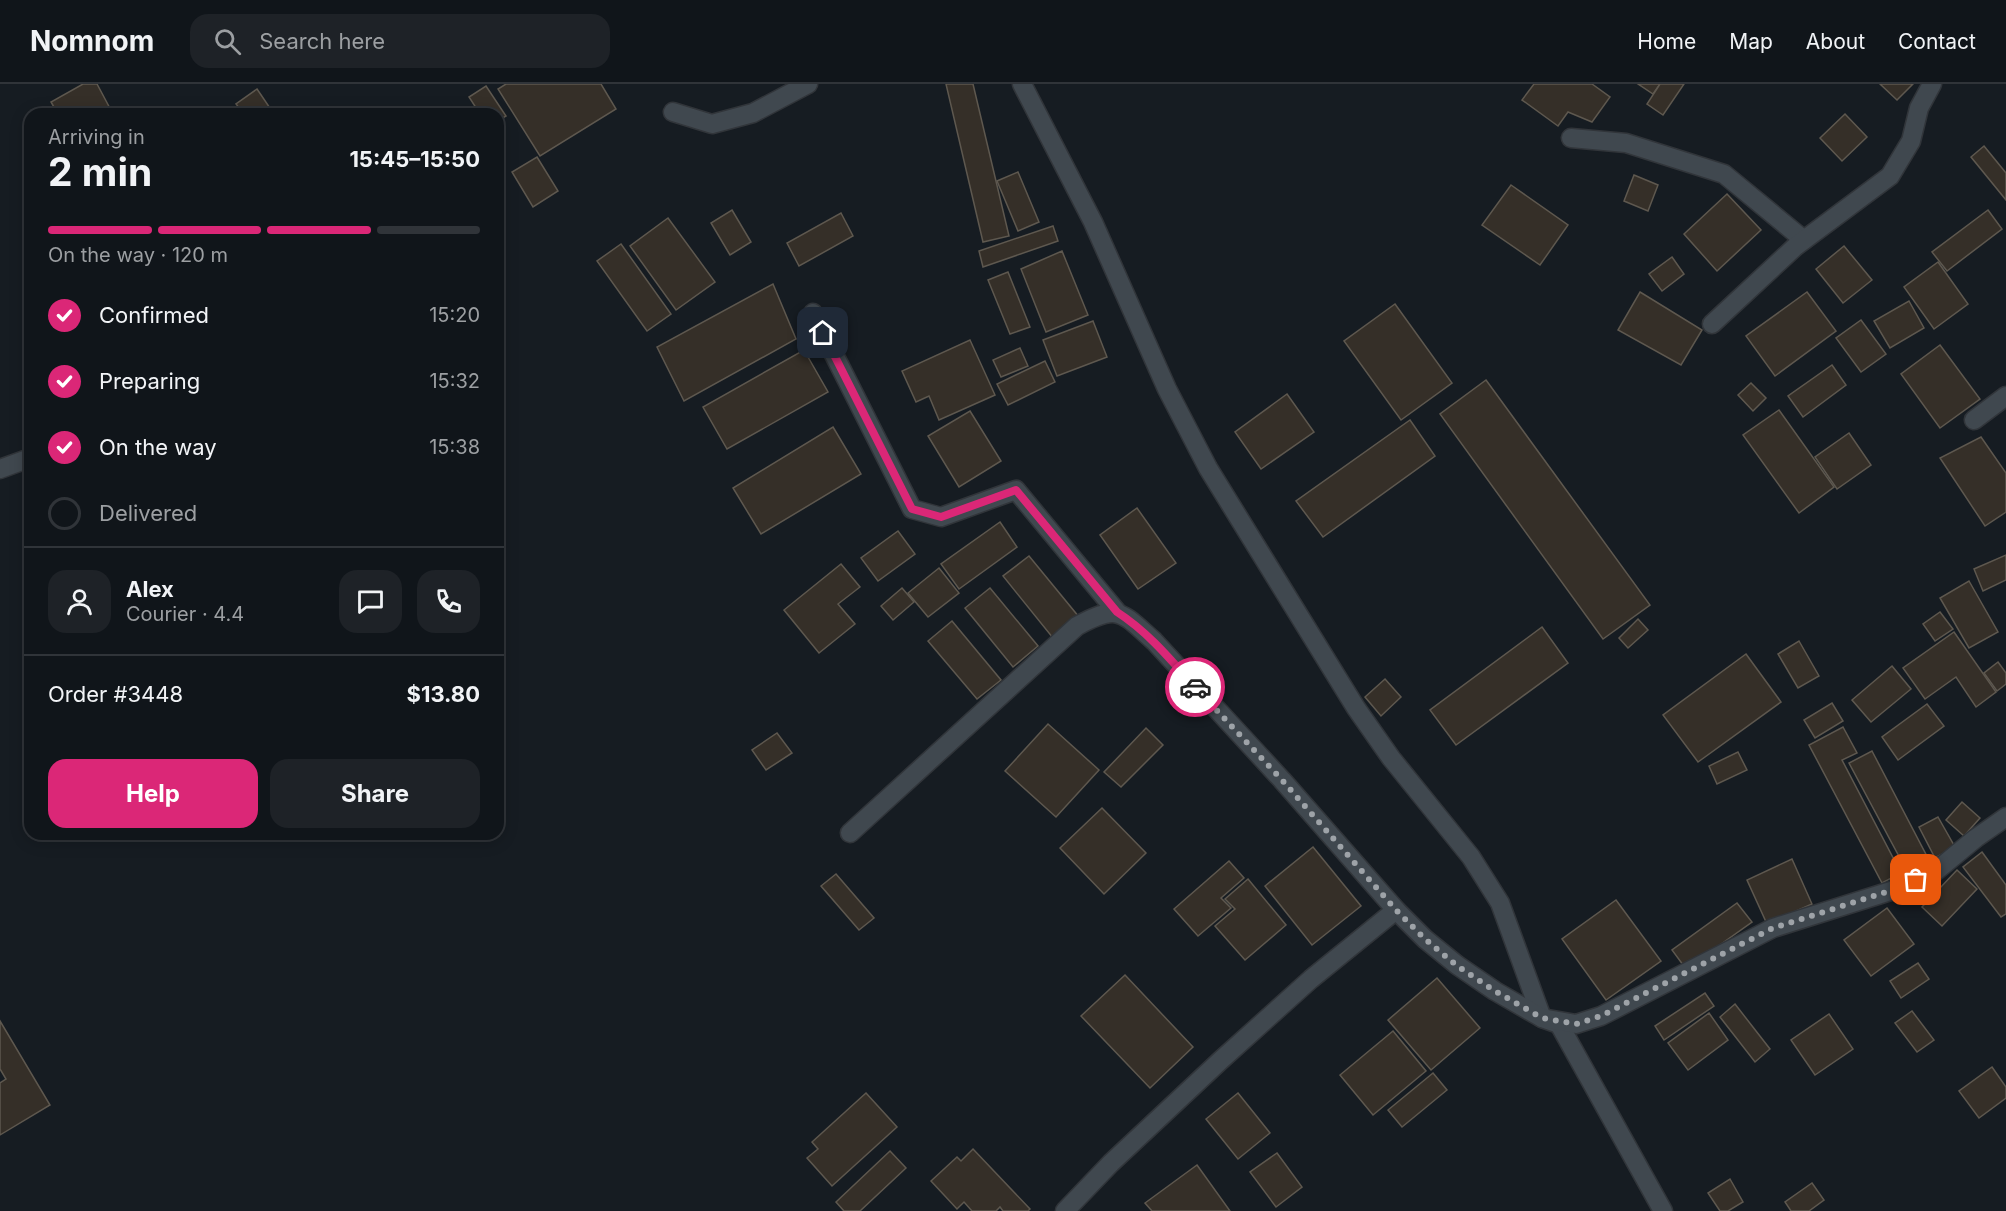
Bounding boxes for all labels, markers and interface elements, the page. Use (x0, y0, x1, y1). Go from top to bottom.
search box (190, 14, 610, 68)
text: Nomnom (30, 24, 154, 58)
icon: search (211, 25, 244, 58)
text: Search here (259, 28, 385, 54)
text: Home (1637, 29, 1696, 54)
text: Map (1729, 29, 1773, 54)
text: About (1806, 29, 1865, 54)
text: Contact (1898, 29, 1976, 54)
text: Arriving in (48, 125, 145, 149)
text: 15:45–15:50 (349, 146, 480, 172)
text: 2 min (48, 148, 152, 195)
text: On the way · 120 m (48, 243, 228, 267)
icon: check (48, 299, 81, 332)
text: Confirmed (99, 302, 209, 328)
text: 15:20 (429, 303, 480, 327)
pin (797, 307, 848, 358)
icon: home (806, 316, 839, 349)
icon: check (48, 365, 81, 398)
text: Preparing (99, 368, 200, 394)
text: 15:32 (429, 369, 480, 393)
icon: check (48, 431, 81, 464)
text: On the way (99, 434, 217, 460)
text: 15:38 (429, 435, 480, 459)
text: Delivered (99, 500, 197, 526)
button: person (48, 570, 111, 633)
button: chat (339, 570, 402, 633)
button: phone (417, 570, 480, 633)
text: Alex (126, 576, 174, 602)
text: Courier · 4.4 (126, 602, 244, 626)
courier (1165, 657, 1225, 717)
icon: car (1179, 671, 1212, 704)
text: Order #3448 (48, 681, 183, 707)
text: $13.80 (406, 681, 480, 707)
button: Help (48, 759, 258, 828)
button: Share (270, 759, 480, 828)
pin (1890, 854, 1941, 905)
icon: bag (1899, 863, 1932, 896)

